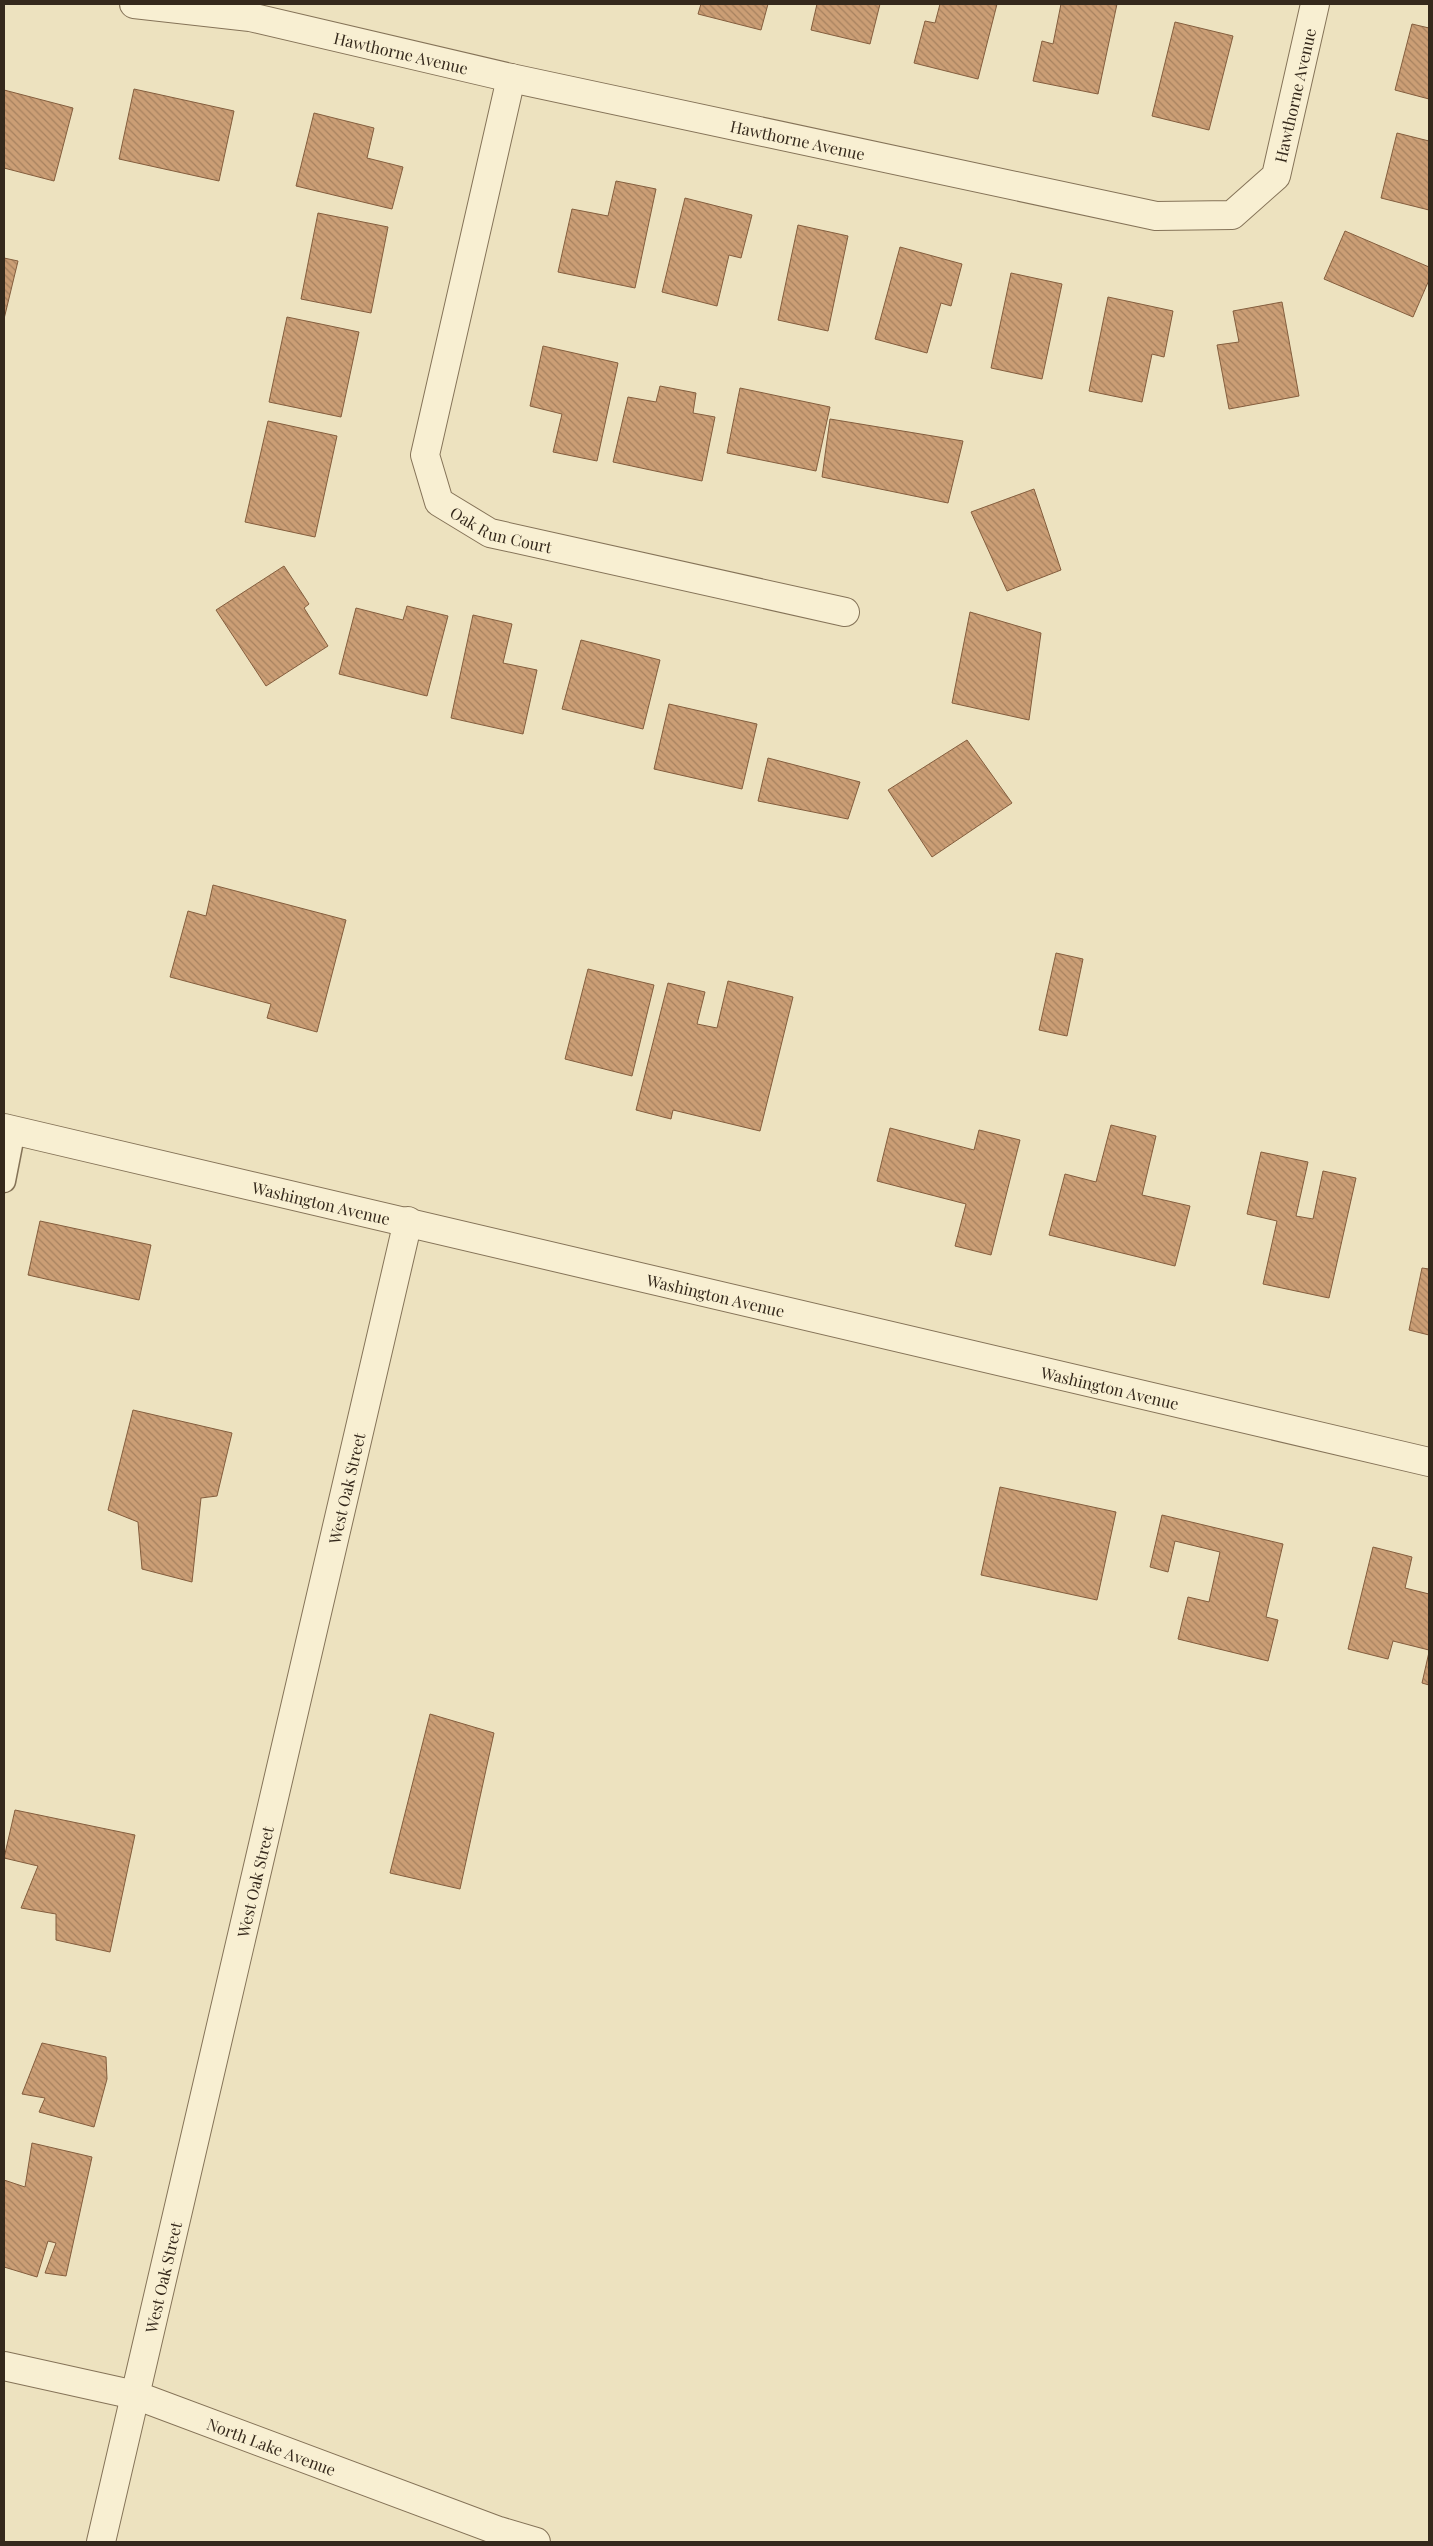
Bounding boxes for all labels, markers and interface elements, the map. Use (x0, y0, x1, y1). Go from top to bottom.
street label: Hawthorne Avenue (332, 26, 470, 78)
street label: Hawthorne Avenue (1269, 26, 1320, 164)
street label: Hawthorne Avenue (728, 115, 867, 164)
street label: Oak Run Court (447, 501, 554, 557)
street label: Washington Avenue (249, 1176, 392, 1229)
street label: Washington Avenue (644, 1268, 787, 1321)
street label: Washington Avenue (1038, 1361, 1181, 1414)
street label: West Oak Street (323, 1430, 369, 1547)
street label: West Oak Street (231, 1824, 278, 1940)
street label: West Oak Street (139, 2219, 186, 2336)
street label: North Lake Avenue (204, 2412, 339, 2480)

